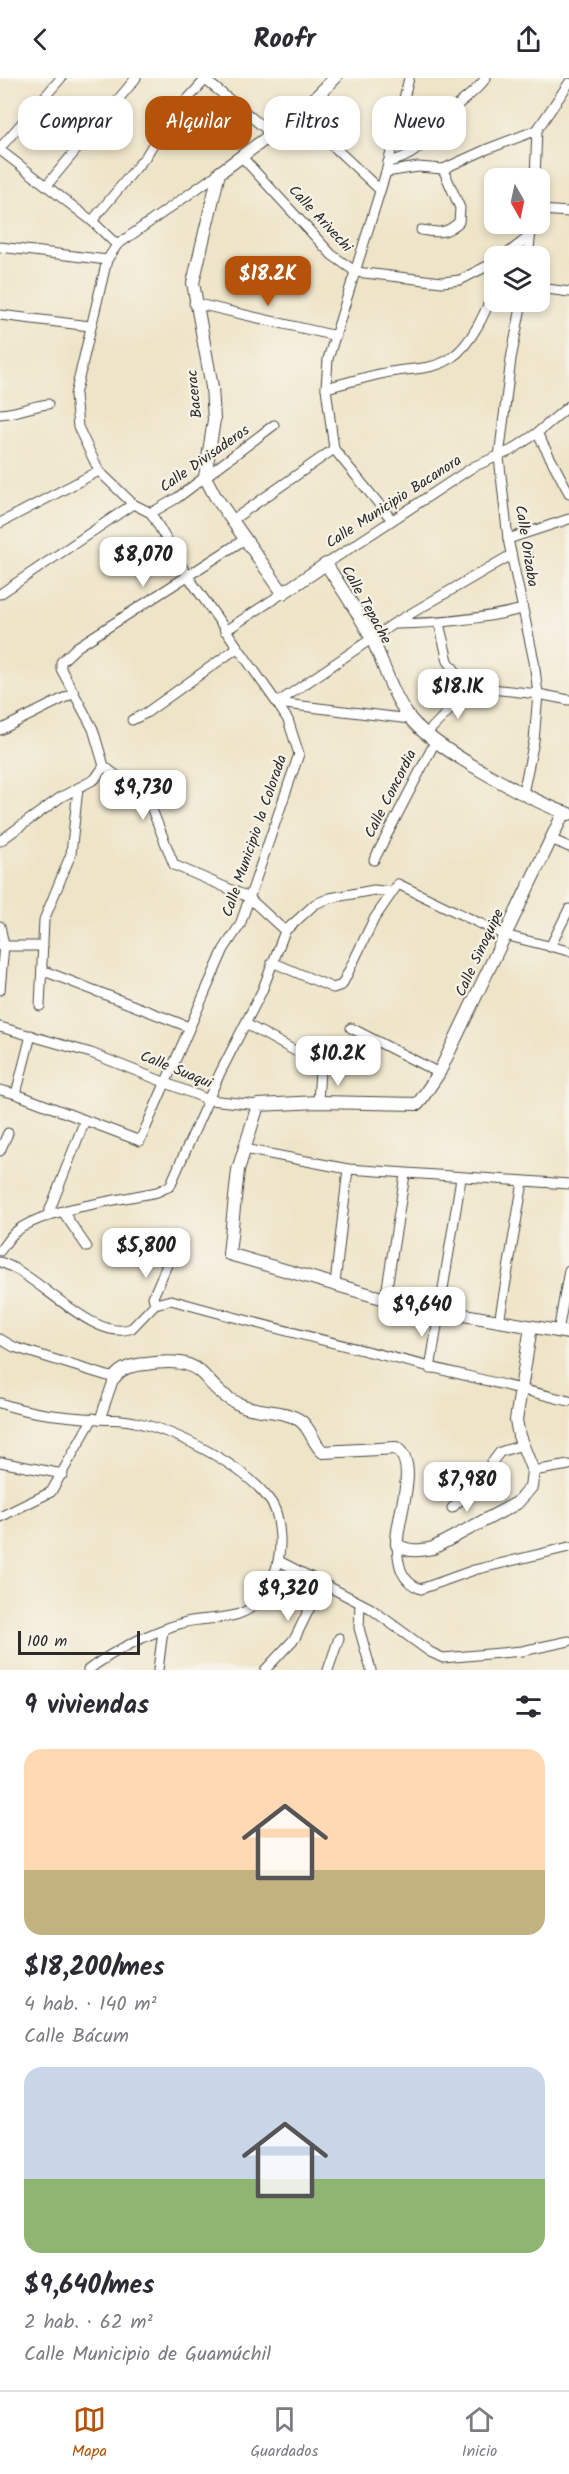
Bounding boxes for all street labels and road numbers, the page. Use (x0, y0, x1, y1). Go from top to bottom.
street label: Calle Arivechi (282, 180, 359, 259)
street label: Bacerac (180, 368, 209, 419)
street label: Calle Divisaderos (155, 419, 255, 499)
street label: Calle Municipio Bacanora (321, 449, 467, 555)
street label: Calle Orizaba (508, 503, 544, 589)
street label: Calle Tepache (335, 561, 398, 649)
street label: Calle Concordia (358, 746, 424, 842)
street label: Calle Municipio la Colorada (216, 752, 294, 920)
street label: Calle Sinoquipe (449, 905, 511, 1001)
street label: Calle Suaqui (136, 1045, 217, 1096)

